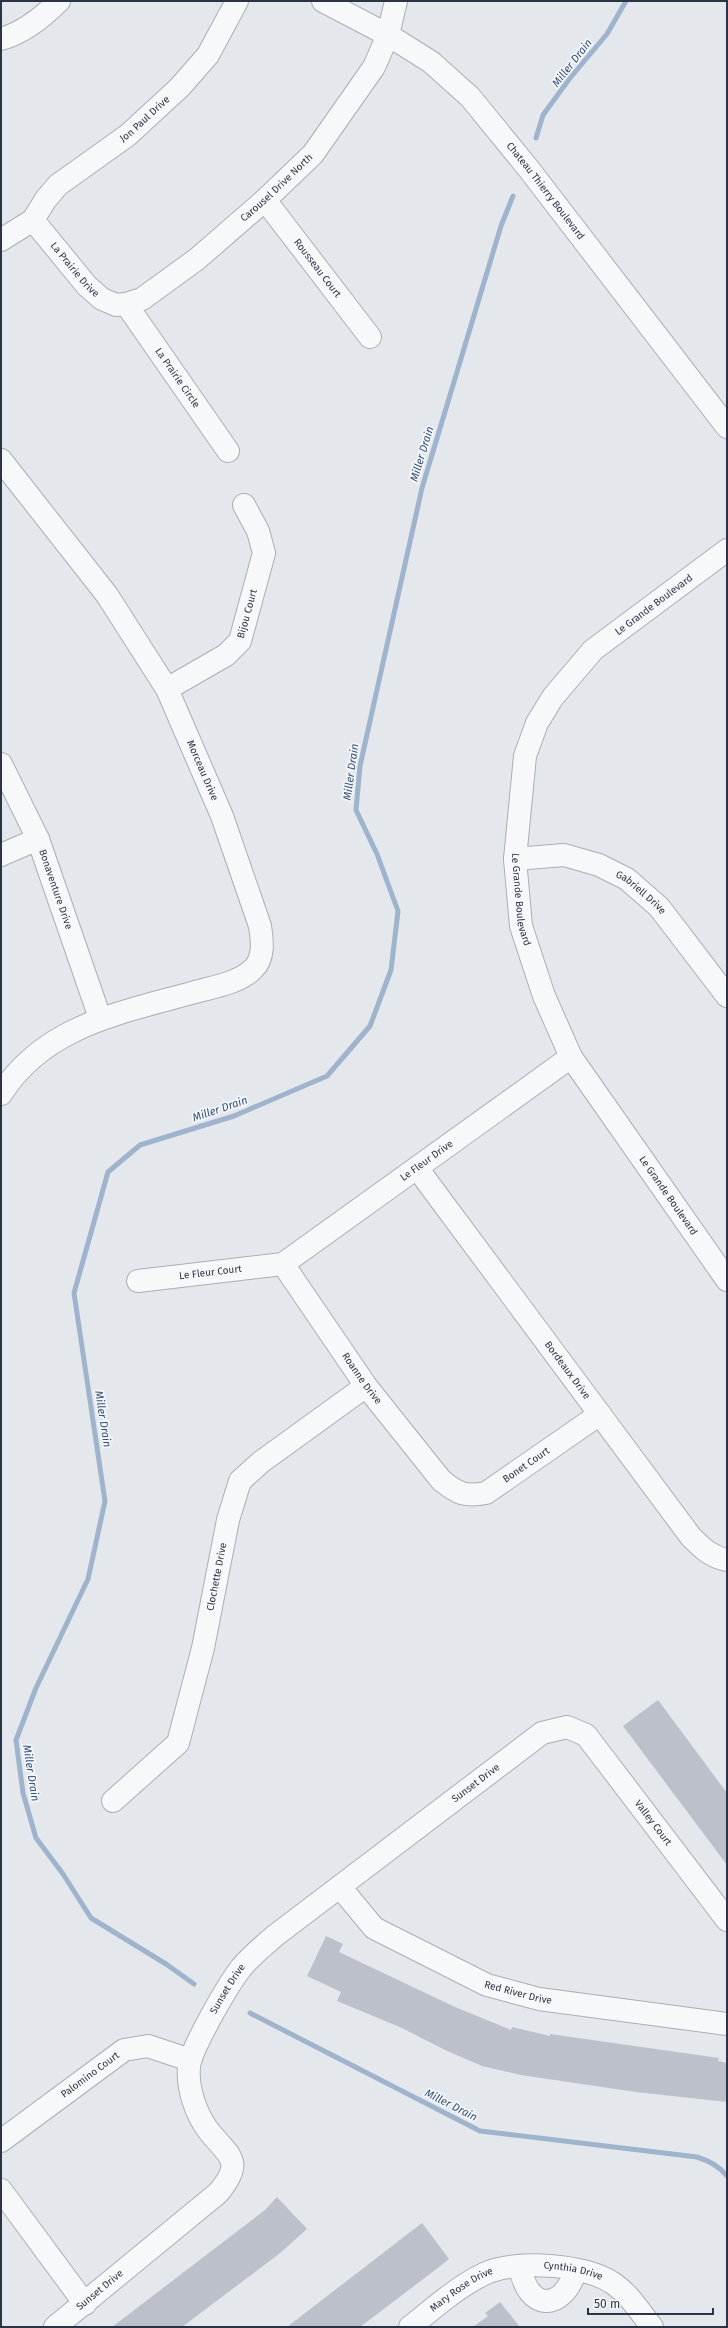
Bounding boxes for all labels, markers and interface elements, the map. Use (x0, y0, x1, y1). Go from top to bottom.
water label: Miller Drain (549, 36, 595, 90)
street label: Jon Paul Drive (118, 94, 172, 145)
street label: Chateau Thierry Boulevard (504, 140, 587, 242)
street label: Carousel Drive North (238, 151, 315, 224)
street label: Rousseau Court (291, 237, 344, 300)
street label: La Prairie Drive (48, 240, 102, 300)
street label: La Prairie Circle (152, 346, 202, 410)
water label: Miller Drain (407, 425, 437, 483)
street label: Le Grande Boulevard (613, 572, 695, 638)
street label: Bijou Court (235, 588, 260, 640)
street label: Morceau Drive (184, 739, 221, 803)
water label: Miller Drain (341, 743, 361, 801)
street label: Bonaventure Drive (36, 848, 75, 931)
street label: Le Grande Boulevard (509, 852, 533, 948)
street label: Gabriell Drive (614, 868, 668, 917)
water label: Miller Drain (191, 1094, 249, 1124)
street label: Le Fleur Drive (398, 1138, 455, 1184)
street label: Le Grande Boulevard (636, 1154, 700, 1238)
street label: Le Fleur Court (179, 1263, 243, 1282)
street label: Bordeaux Drive (542, 1339, 593, 1402)
street label: Roanne Drive (339, 1351, 384, 1407)
water label: Miller Drain (92, 1390, 114, 1448)
street label: Bonet Court (501, 1445, 552, 1485)
street label: Clochette Drive (204, 1542, 229, 1612)
water label: Miller Drain (20, 1744, 42, 1802)
street label: Sunset Drive (450, 1761, 502, 1805)
street label: Valley Court (632, 1798, 674, 1848)
street label: Sunset Drive (208, 1961, 248, 2016)
street label: Red River Drive (483, 1979, 553, 2007)
street label: Palomino Court (59, 2049, 122, 2101)
water label: Miller Drain (423, 2086, 479, 2124)
street label: Cynthia Drive (543, 2259, 605, 2283)
street label: Mary Rose Drive (428, 2265, 495, 2314)
street label: Sunset Drive (74, 2267, 126, 2313)
scale bar (588, 2290, 713, 2316)
text: 50 m (594, 2297, 620, 2311)

